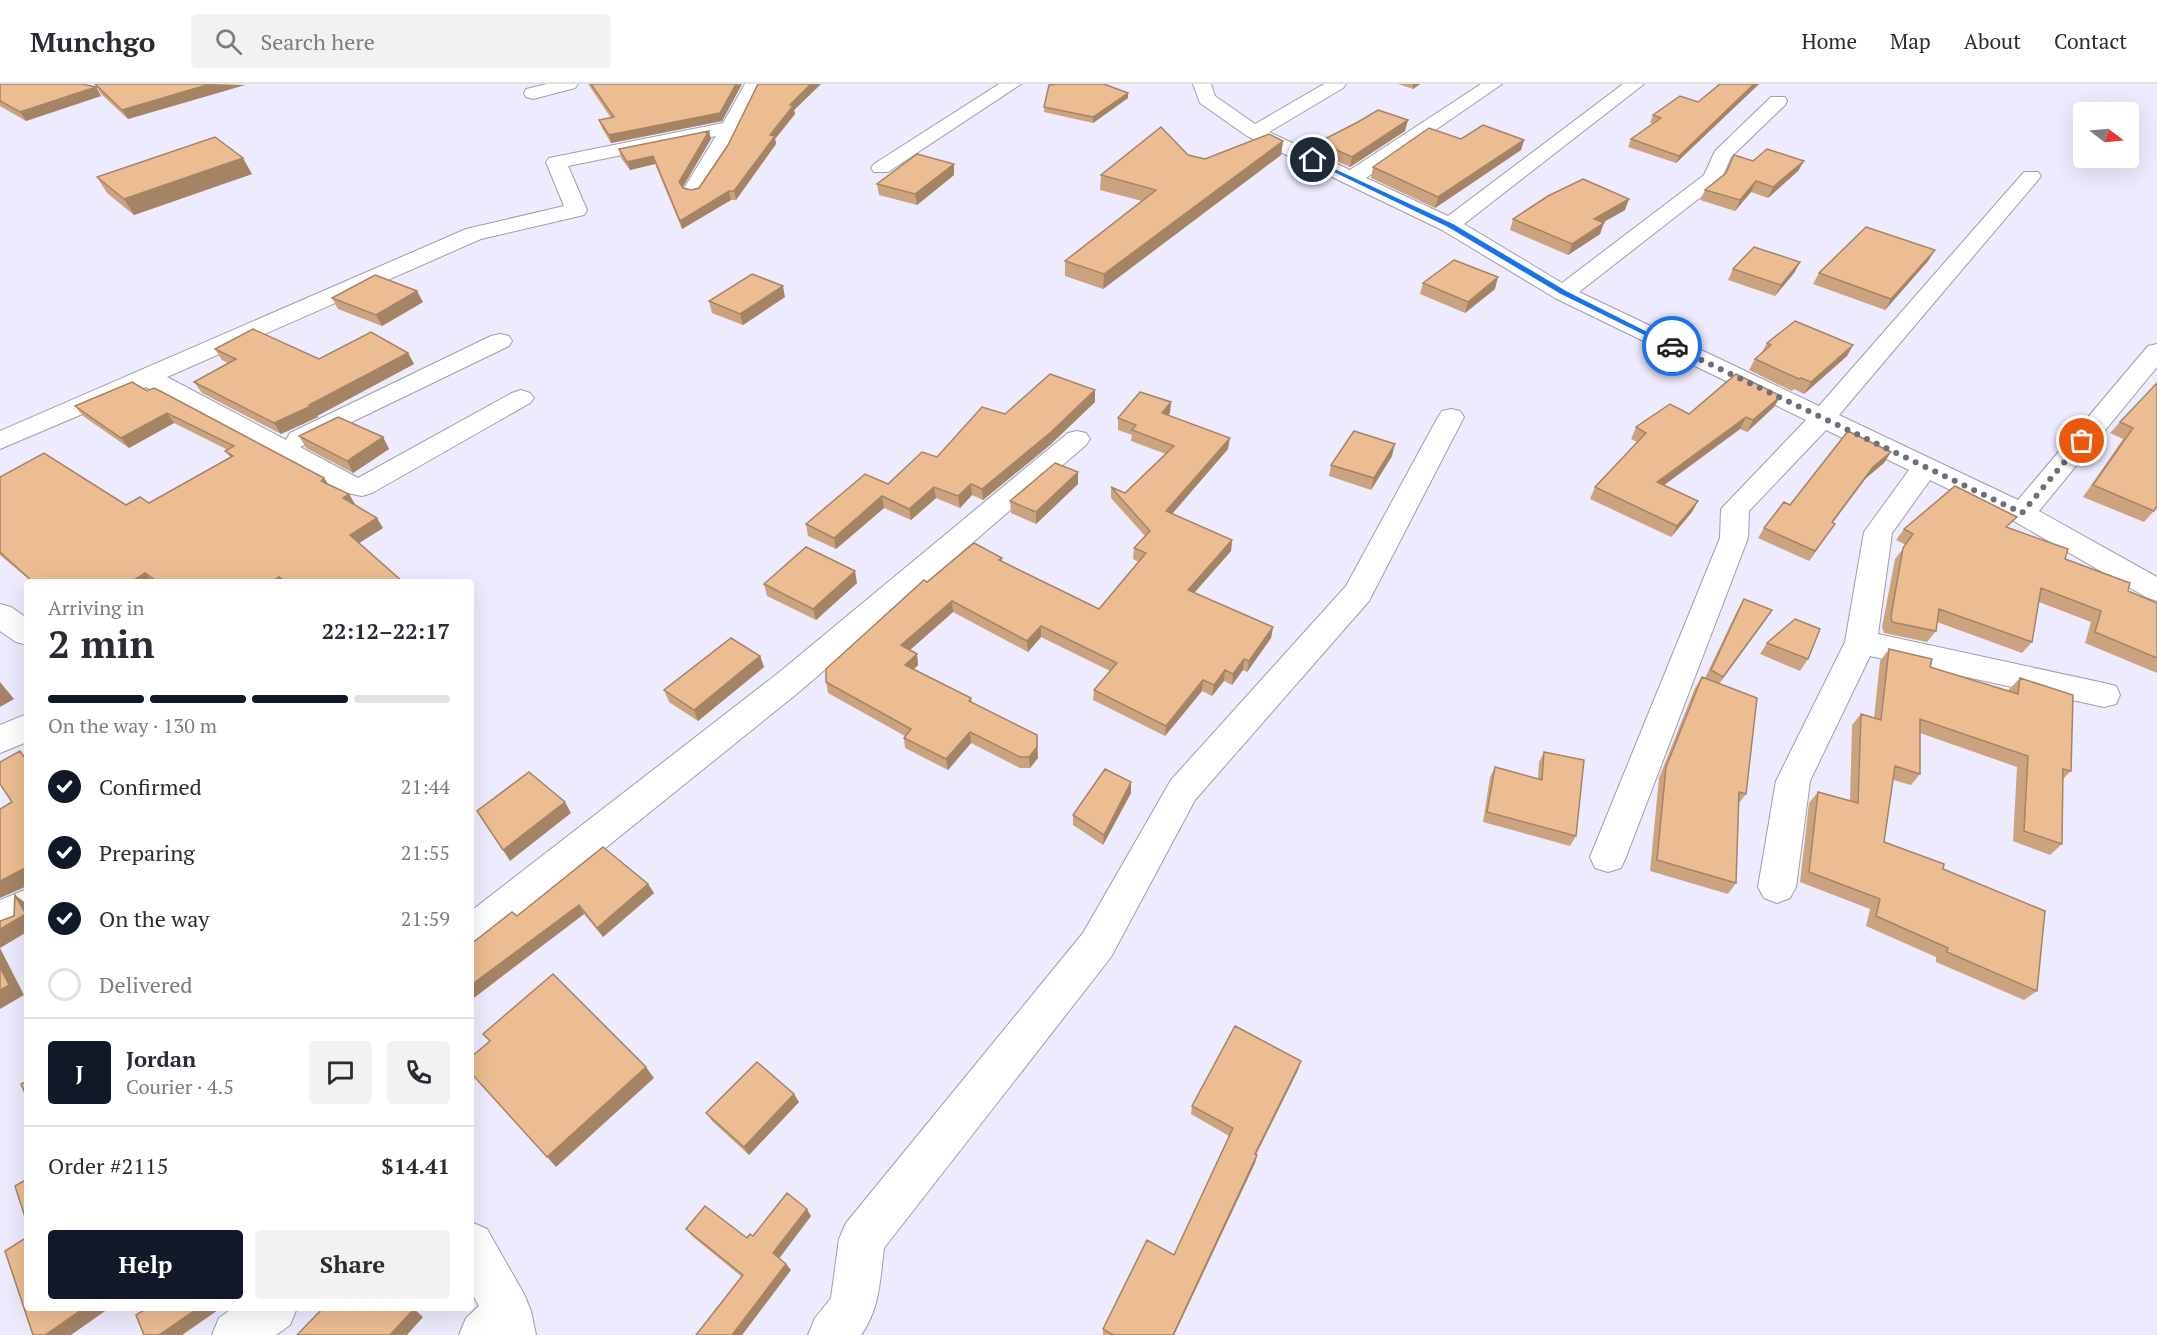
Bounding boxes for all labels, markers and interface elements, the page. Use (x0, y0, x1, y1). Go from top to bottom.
search box (191, 14, 611, 68)
text: Munchgo (30, 23, 155, 60)
icon: search (212, 25, 245, 58)
text: Search here (260, 27, 375, 56)
text: Home (1801, 27, 1857, 55)
text: Map (1890, 27, 1931, 55)
text: About (1964, 27, 2021, 55)
text: Contact (2054, 27, 2127, 55)
north arrow (2073, 102, 2139, 168)
map controls (2073, 102, 2139, 168)
pin (1287, 134, 1338, 185)
icon: home (1296, 143, 1329, 176)
courier (1642, 316, 1702, 376)
icon: car (1656, 330, 1689, 363)
pin (2056, 415, 2107, 466)
icon: bag (2065, 424, 2098, 457)
text: Arriving in (48, 594, 144, 621)
text: 22:12–22:17 (322, 616, 450, 645)
text: 2 min (48, 617, 155, 669)
text: On the way · 130 m (48, 712, 217, 739)
icon: check (48, 770, 81, 803)
text: Confirmed (99, 772, 202, 801)
text: 21:44 (401, 773, 450, 800)
icon: check (48, 836, 81, 869)
text: Preparing (99, 838, 195, 867)
text: 21:55 (401, 839, 450, 866)
icon: check (48, 902, 81, 935)
text: On the way (99, 904, 209, 933)
text: 21:59 (401, 905, 450, 932)
text: Delivered (99, 970, 192, 999)
button: chat (309, 1041, 372, 1104)
button: phone (387, 1041, 450, 1104)
text: Jordan (126, 1044, 196, 1073)
text: J (75, 1058, 84, 1087)
text: Courier · 4.5 (126, 1073, 234, 1100)
text: Order #2115 (48, 1151, 168, 1180)
text: $14.41 (381, 1151, 450, 1180)
button: Help (48, 1230, 243, 1299)
button: Share (255, 1230, 450, 1299)

